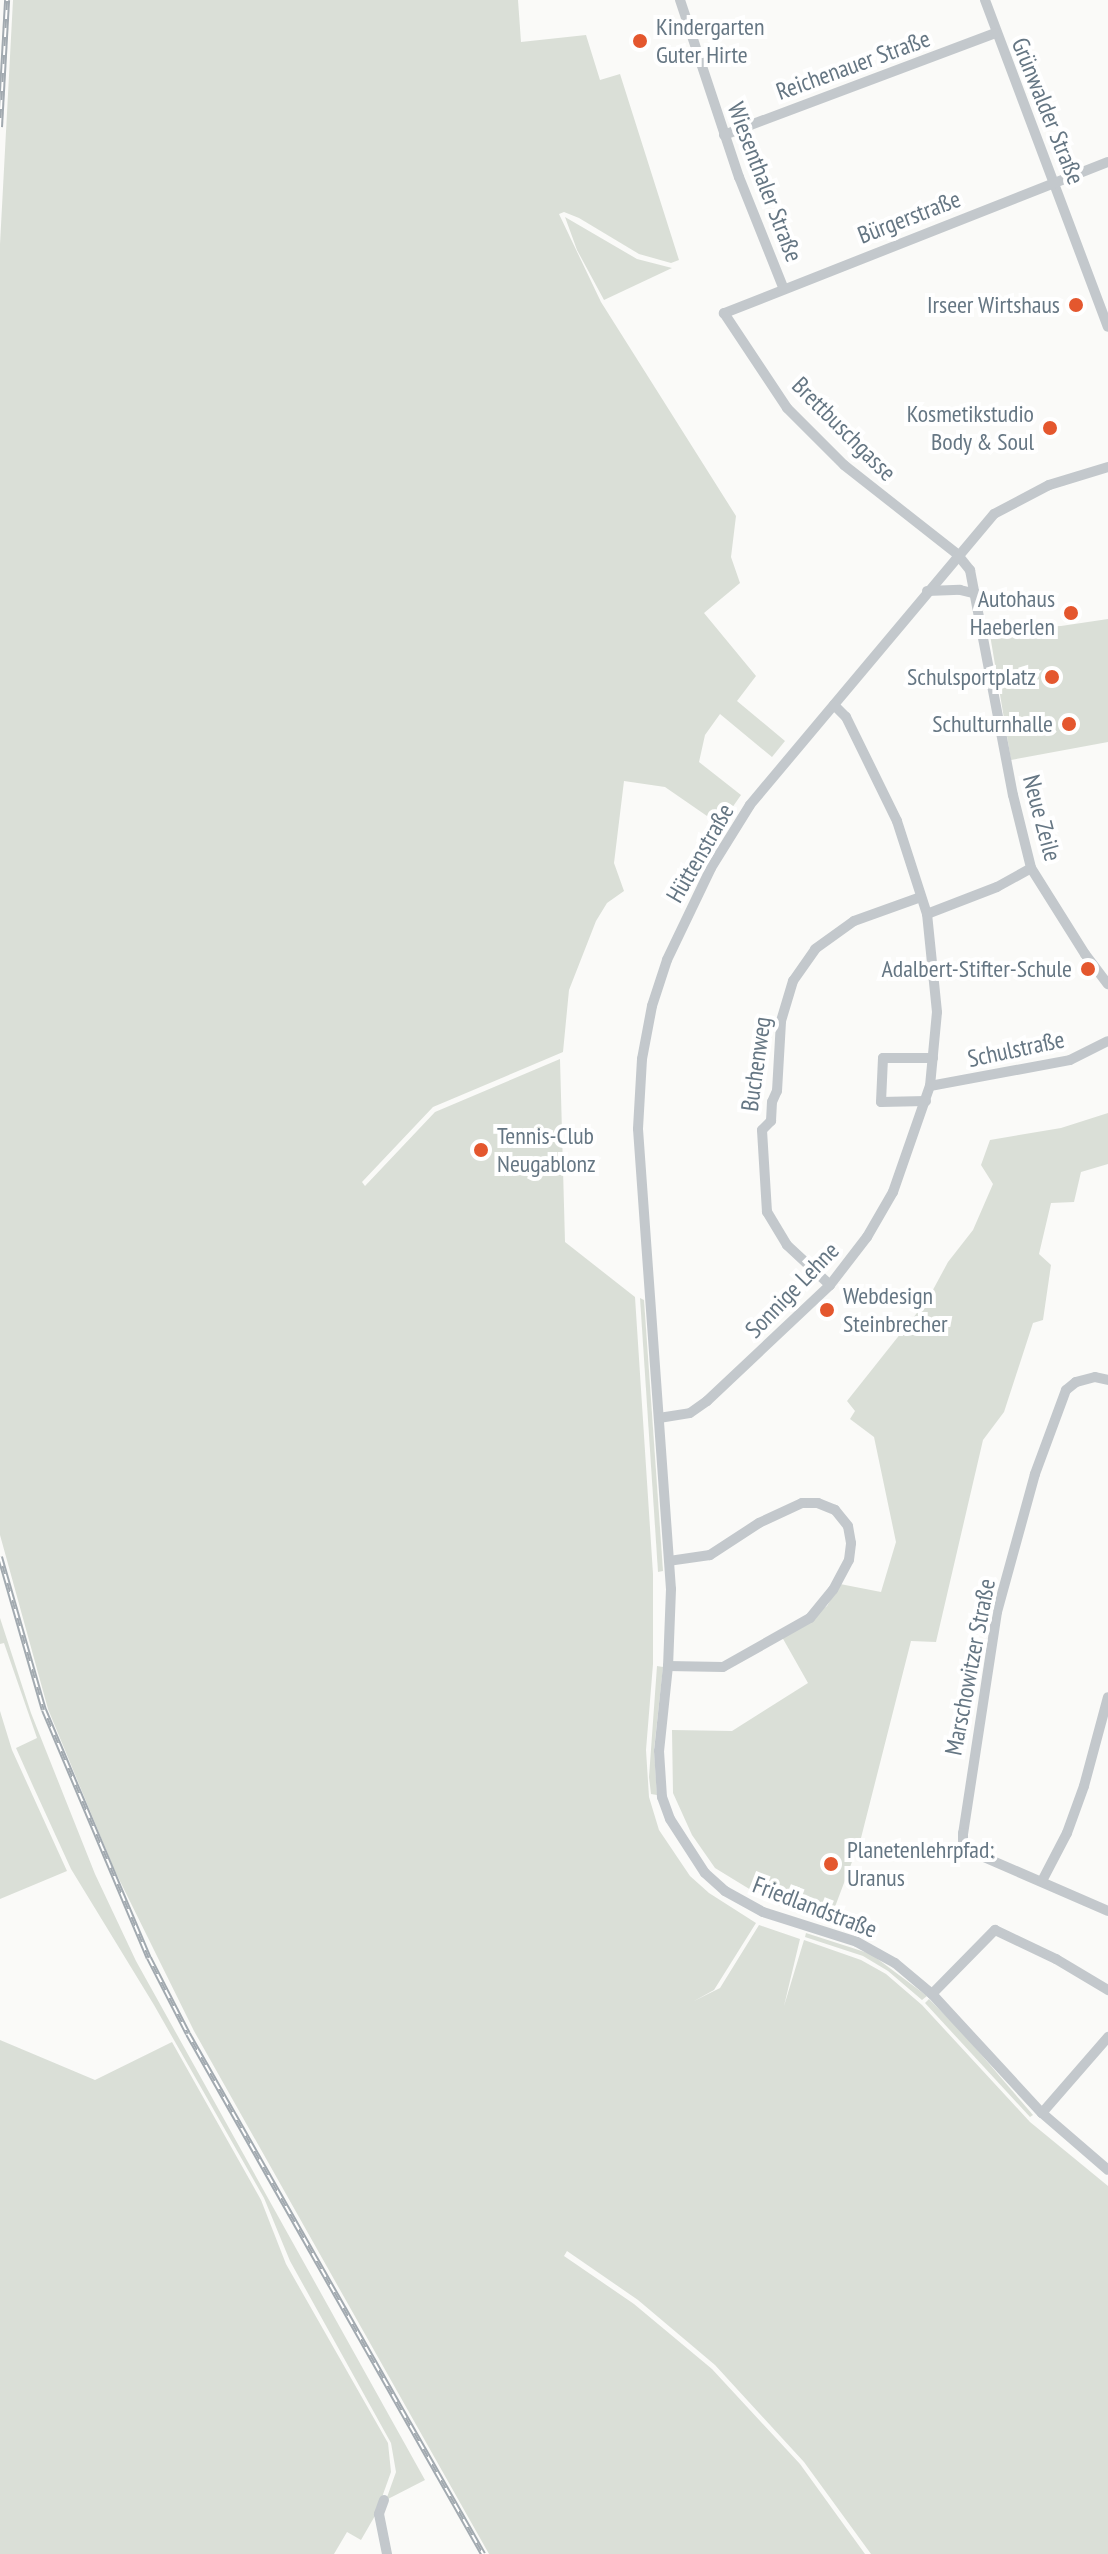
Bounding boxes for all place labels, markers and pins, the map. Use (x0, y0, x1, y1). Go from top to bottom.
place label: Kindergarten Guter Hirte (656, 13, 764, 69)
marker: Kindergarten Guter Hirte (631, 32, 649, 50)
place label: Irseer Wirtshaus (927, 291, 1060, 319)
marker: Irseer Wirtshaus (1067, 296, 1085, 314)
place label: Kosmetikstudio Body & Soul (907, 400, 1034, 456)
marker: Kosmetikstudio Body & Soul (1041, 419, 1059, 437)
place label: Autohaus Haeberlen (970, 585, 1055, 641)
marker: Autohaus Haeberlen (1062, 604, 1080, 622)
place label: Schulsportplatz (907, 663, 1036, 691)
marker: Schulsportplatz (1043, 668, 1061, 686)
place label: Schulturnhalle (932, 710, 1053, 738)
marker: Schulturnhalle (1060, 715, 1078, 733)
place label: Adalbert-Stifter-Schule (881, 955, 1072, 983)
marker: Adalbert-Stifter-Schule (1079, 960, 1097, 978)
place label: Tennis-Club Neugablonz (497, 1122, 596, 1178)
marker: Tennis-Club Neugablonz (472, 1141, 490, 1159)
place label: Webdesign Steinbrecher (843, 1282, 948, 1338)
marker: Webdesign Steinbrecher (818, 1301, 836, 1319)
place label: Planetenlehrpfad: Uranus (847, 1836, 994, 1892)
marker: Planetenlehrpfad: Uranus (822, 1855, 840, 1873)

